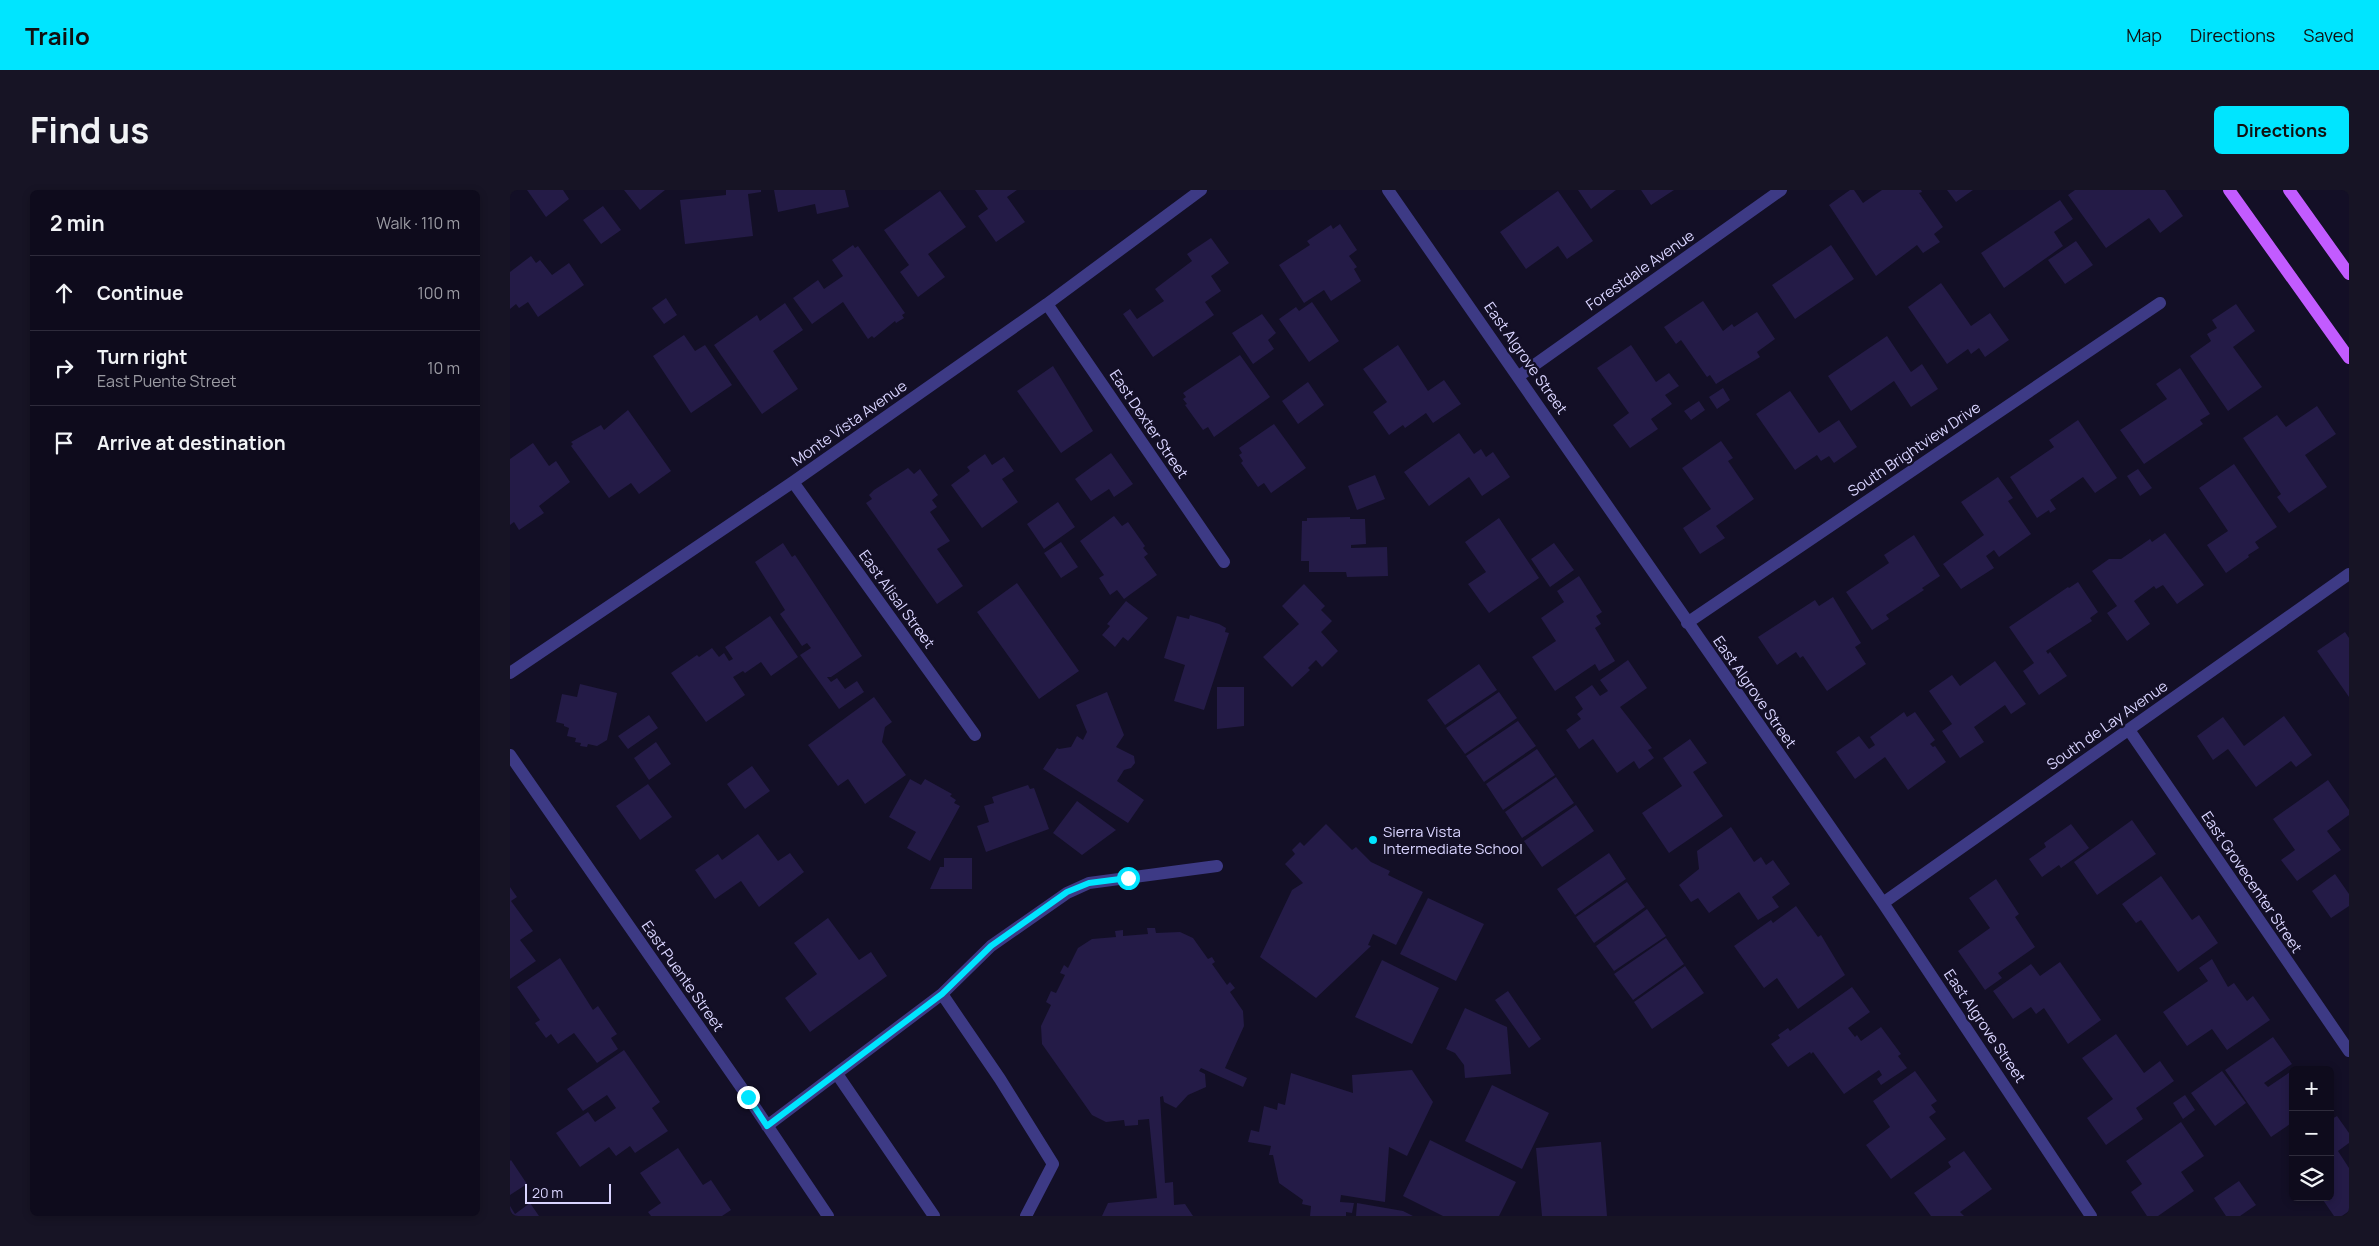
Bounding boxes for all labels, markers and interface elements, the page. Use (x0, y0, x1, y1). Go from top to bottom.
text: Trailo (25, 19, 90, 52)
text: Map (2126, 23, 2162, 47)
text: Directions (2190, 23, 2275, 47)
text: Saved (2303, 23, 2354, 47)
text: Find us (30, 106, 149, 154)
button: Directions (2214, 106, 2349, 154)
text: 2 min (50, 209, 105, 237)
text: Walk · 110 m (376, 212, 460, 234)
street label: Forestdale Avenue (1582, 225, 1698, 315)
icon: ahead (50, 279, 78, 307)
text: Continue (97, 280, 183, 306)
text: 100 m (417, 282, 460, 304)
street label: East Algrove Street (1479, 298, 1573, 418)
text: Turn right (97, 344, 187, 370)
icon: right (50, 354, 78, 382)
text: 10 m (427, 357, 460, 379)
street label: East Dexter Street (1105, 365, 1193, 483)
text: East Puente Street (97, 370, 236, 392)
street label: Monte Vista Avenue (787, 375, 911, 471)
street label: South Brightview Drive (1843, 397, 1985, 501)
icon: arrive (50, 429, 78, 457)
text: Arrive at destination (97, 430, 286, 456)
street label: East Alisal Street (854, 545, 940, 653)
street label: East Algrove Street (1708, 632, 1802, 752)
street label: South de Lay Avenue (2042, 675, 2172, 775)
street label: East Grovecenter Street (2197, 807, 2307, 957)
place label: Sierra Vista Intermediate School (1383, 821, 1523, 859)
marker: Sierra Vista Intermediate School (1367, 834, 1379, 846)
route start (1117, 867, 1140, 890)
street label: East Puente Street (637, 916, 729, 1036)
street label: East Algrove Street (1939, 965, 2031, 1087)
map controls (2289, 1066, 2334, 1201)
button: + (2289, 1066, 2334, 1111)
route end (737, 1086, 760, 1109)
button: − (2289, 1111, 2334, 1156)
button: layers (2289, 1156, 2334, 1201)
scale bar (525, 1181, 611, 1204)
text: 20 m (532, 1183, 563, 1202)

